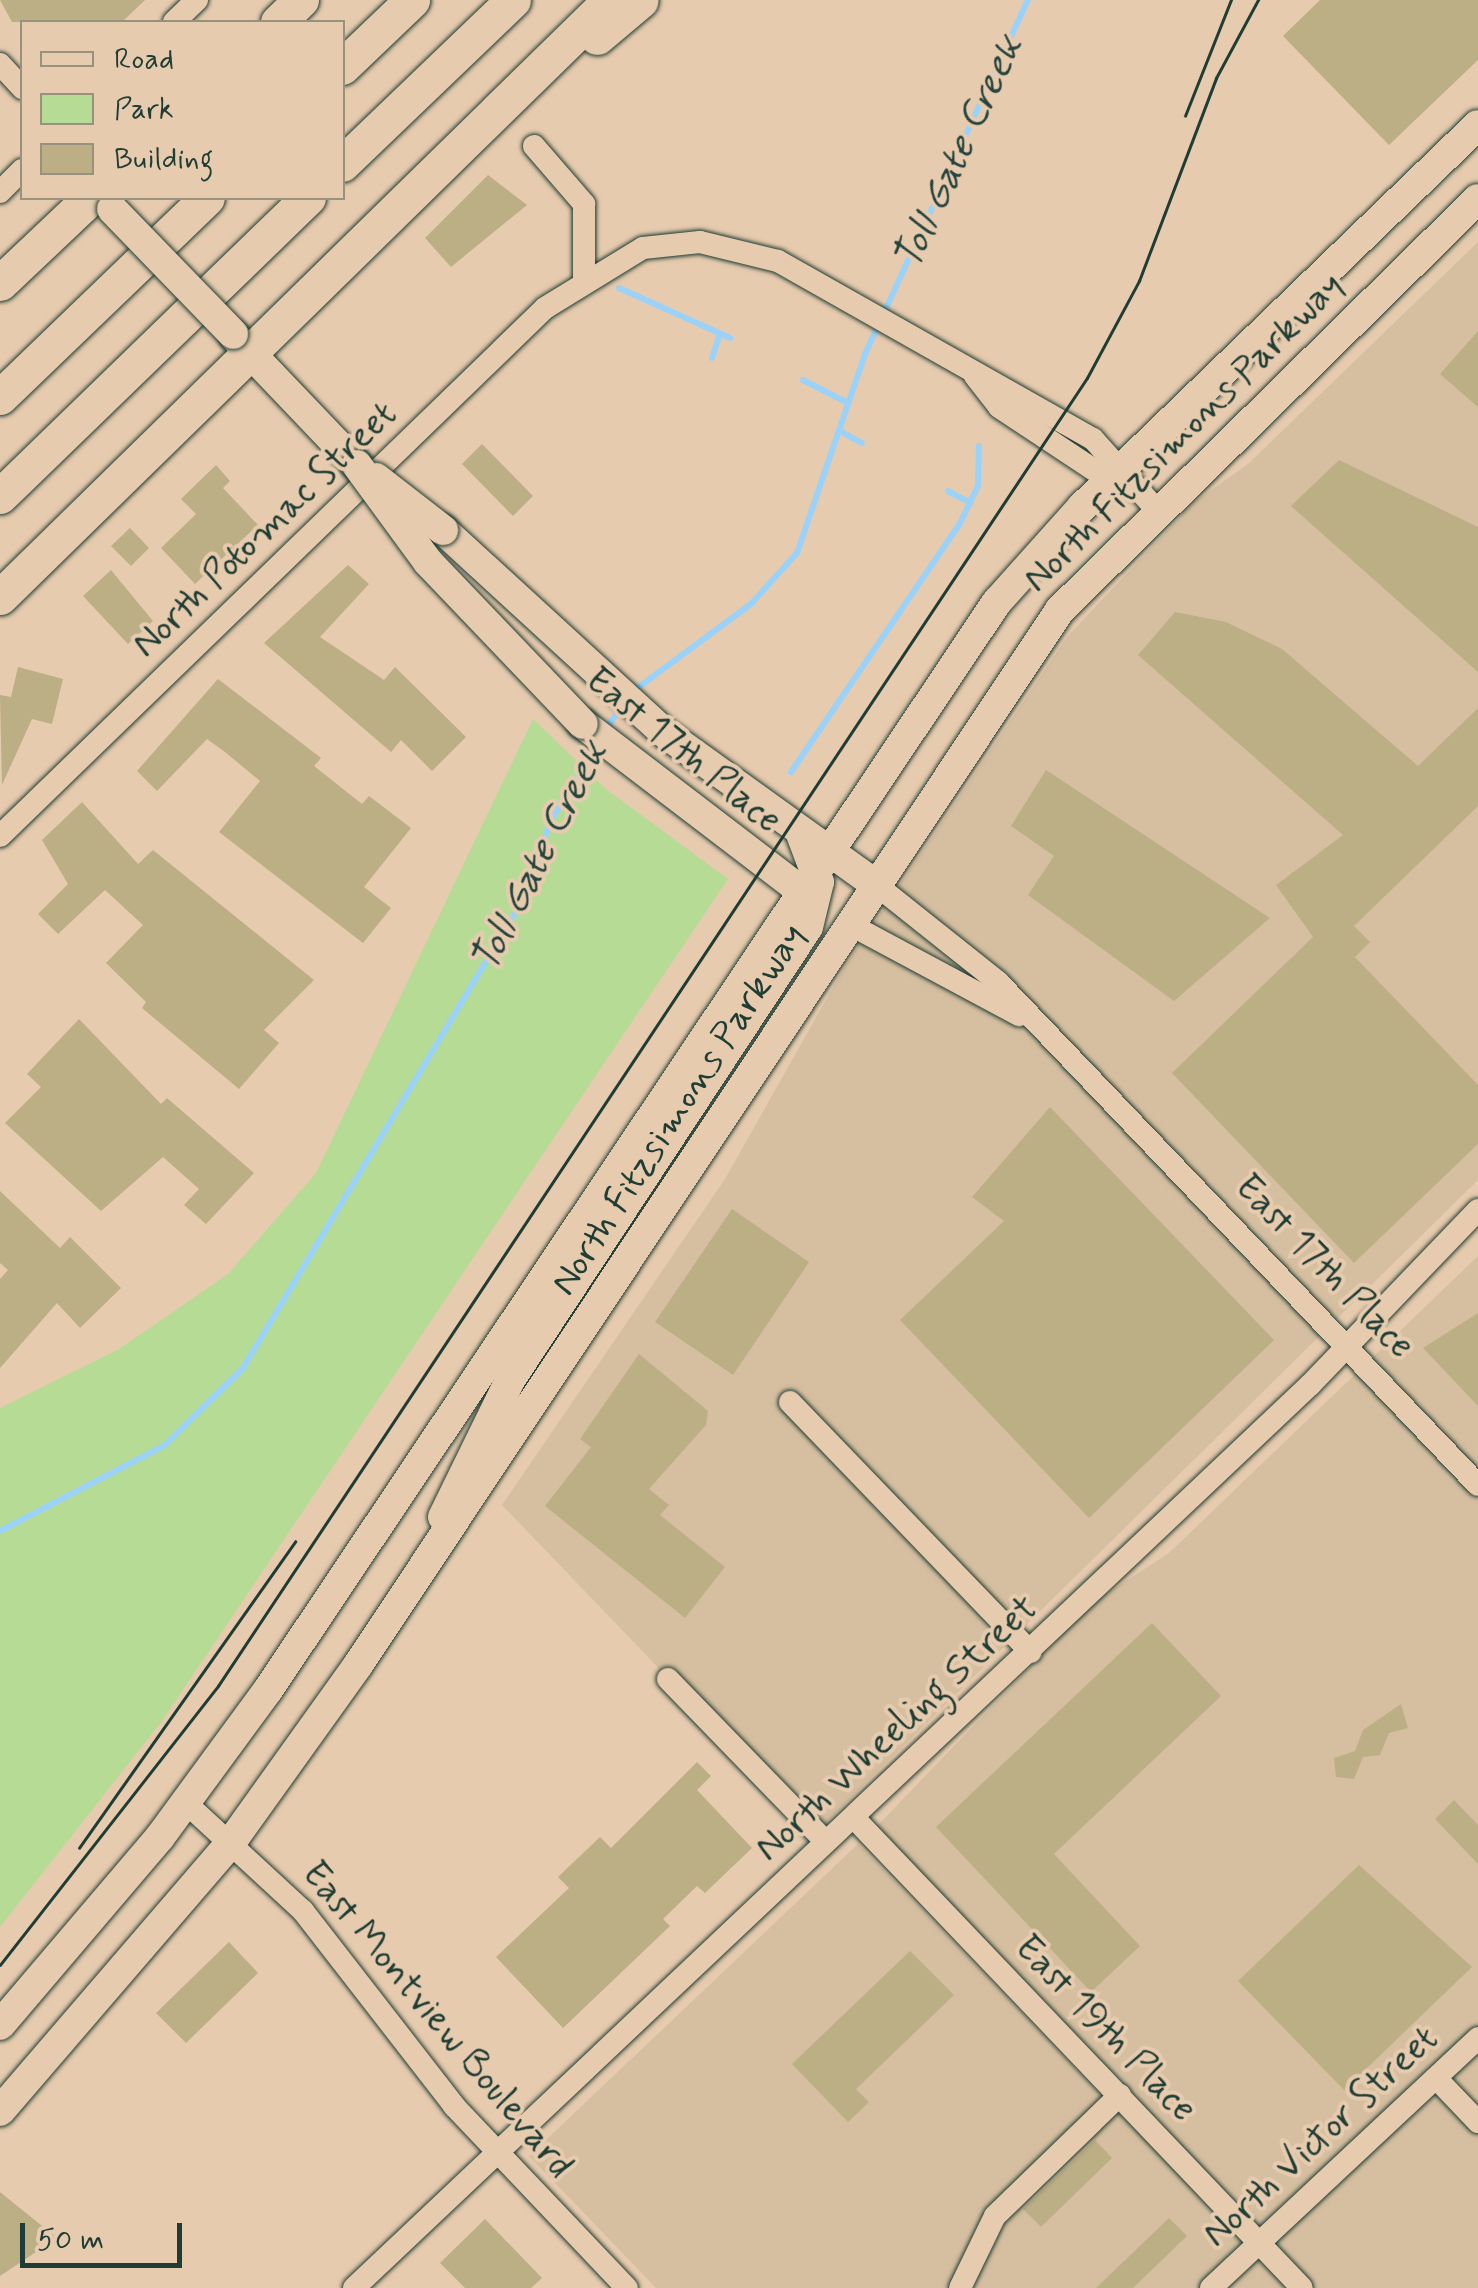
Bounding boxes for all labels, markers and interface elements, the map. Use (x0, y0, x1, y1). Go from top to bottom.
legend (20, 20, 345, 200)
water label: Toll Gate Creek (884, 28, 1034, 278)
text: Road (114, 40, 174, 79)
text: Park (114, 90, 174, 129)
text: Building (114, 140, 213, 179)
street label: North Fitzsimons Parkway (1014, 263, 1354, 603)
street label: North Potomac Street (121, 390, 409, 670)
street label: East 17th Place (576, 658, 790, 844)
water label: Toll Gate Creek (461, 734, 619, 980)
street label: North Fitzsimons Parkway (542, 915, 816, 1305)
street label: East 17th Place (1224, 1165, 1424, 1369)
street label: North Wheeling Street (747, 1587, 1047, 1871)
street label: East Montview Boulevard (292, 1854, 582, 2186)
street label: East 19th Place (1004, 1926, 1206, 2132)
street label: North Victor Street (1192, 2014, 1450, 2260)
scale bar (25, 2203, 188, 2265)
text: 50 m (37, 2221, 104, 2260)

